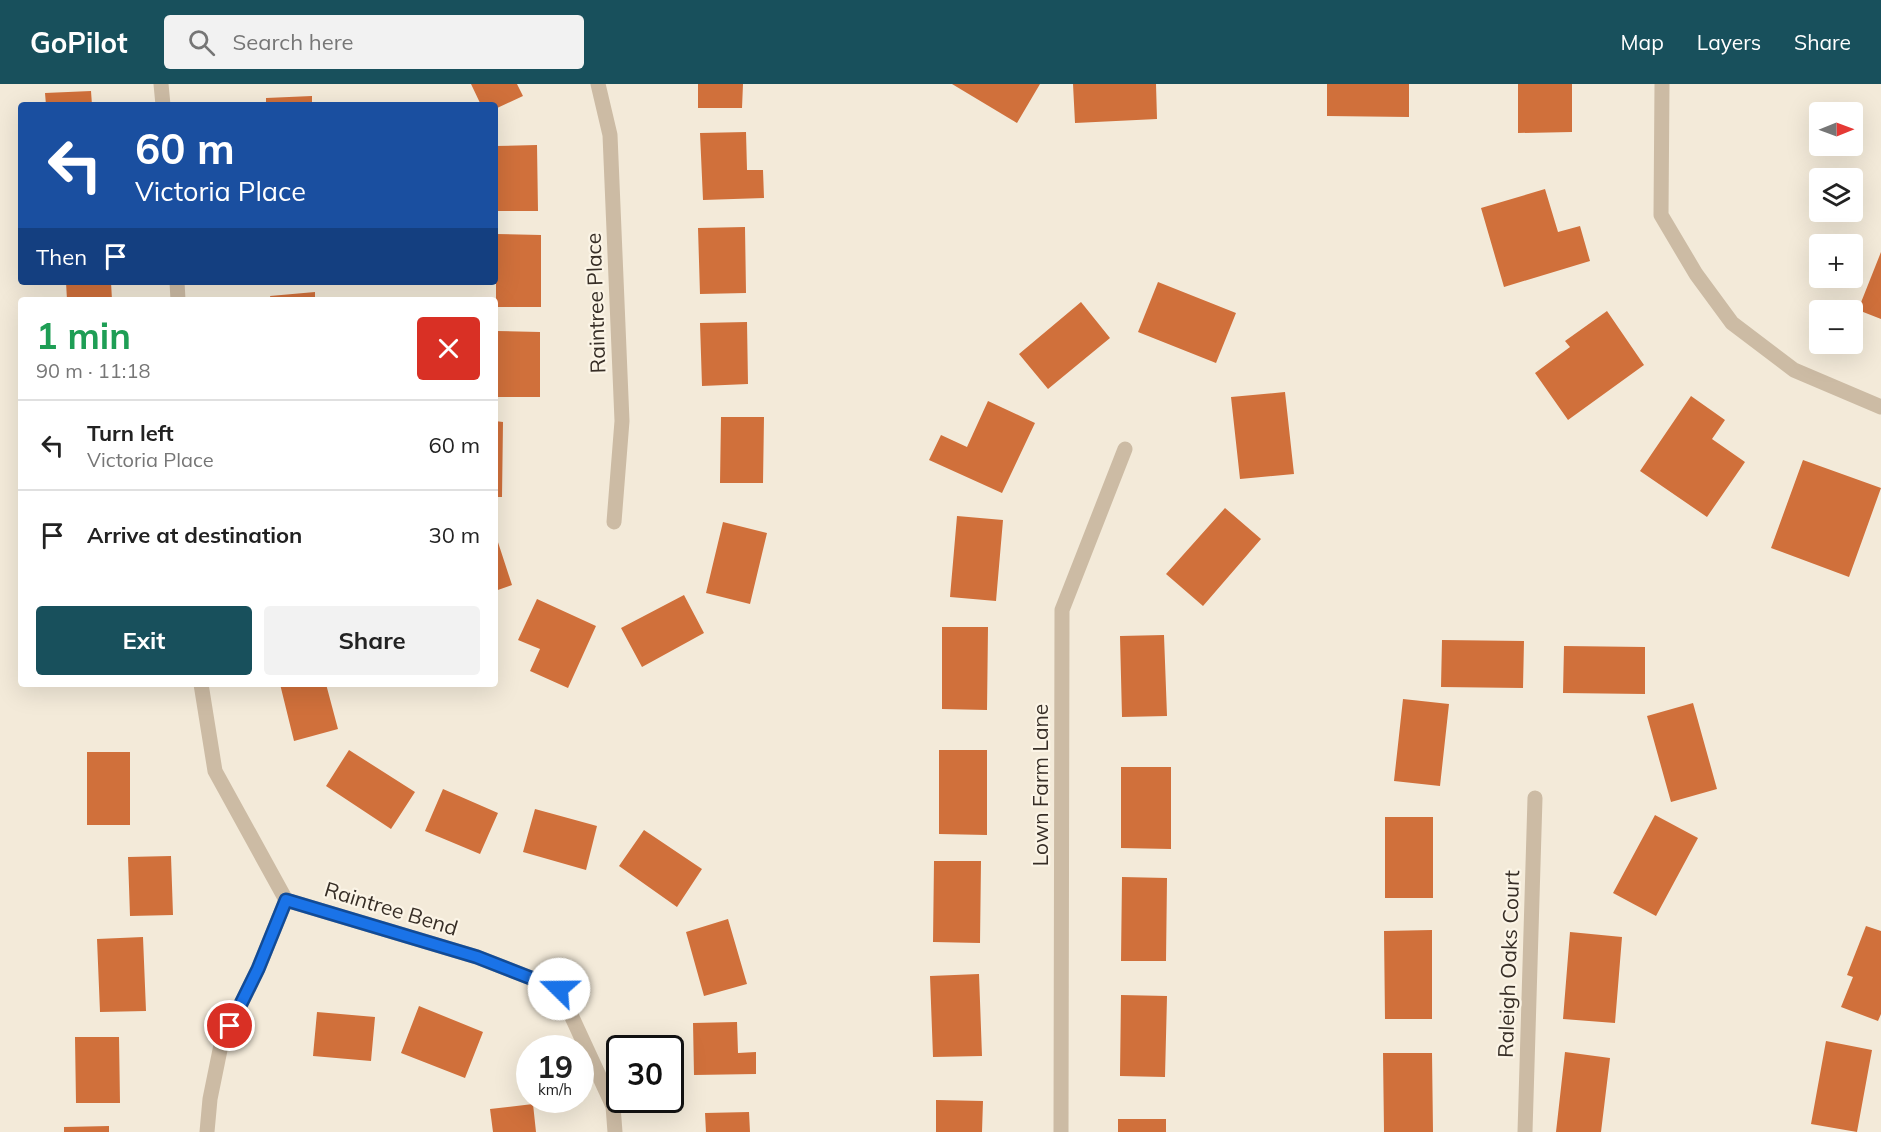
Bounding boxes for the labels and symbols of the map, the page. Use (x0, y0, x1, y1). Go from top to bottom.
north arrow (1809, 102, 1863, 156)
street label: Raintree Place (580, 232, 610, 374)
street label: Lown Farm Lane (1027, 704, 1053, 866)
street label: Raleigh Oaks Court (1492, 870, 1524, 1058)
street label: Raintree Bend (321, 875, 461, 941)
position arrow (527, 957, 591, 1021)
pin (204, 1000, 255, 1051)
speed limit sign: 30 (606, 1035, 684, 1113)

